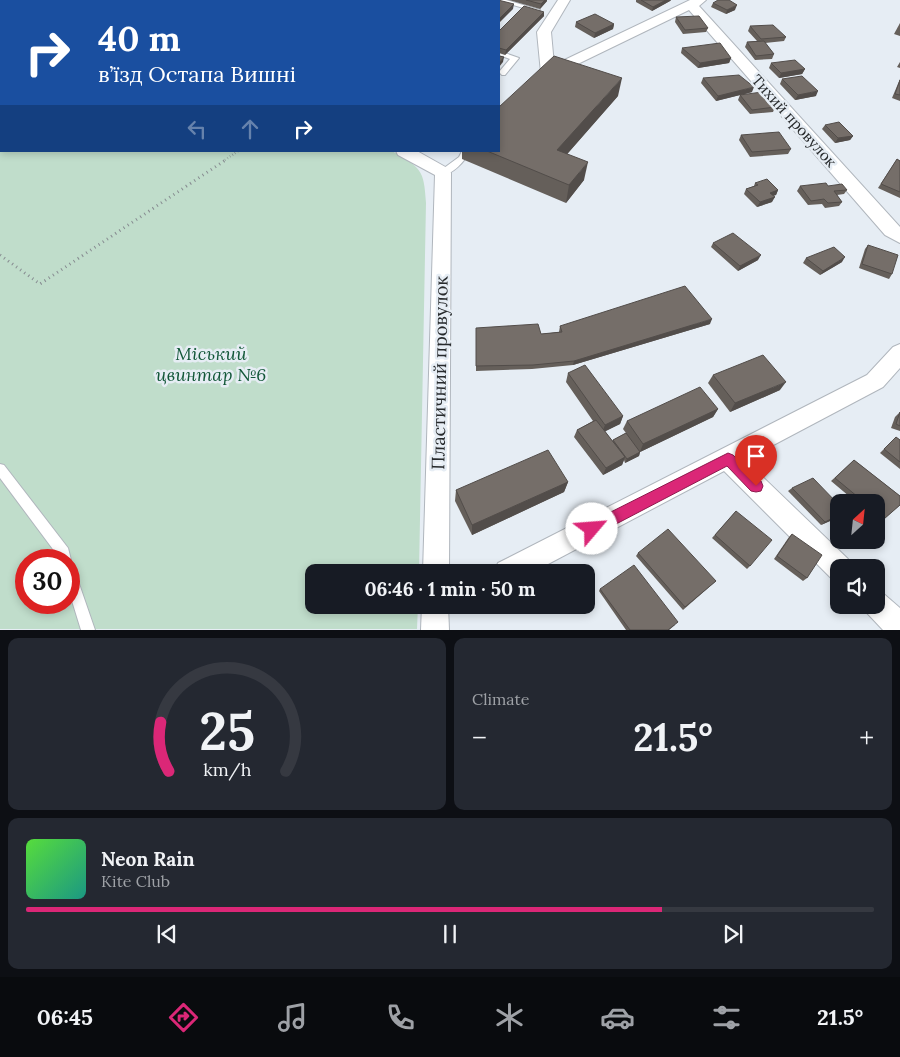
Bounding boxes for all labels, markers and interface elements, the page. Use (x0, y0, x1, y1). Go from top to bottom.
text: 40 m (98, 16, 181, 61)
icon: right (15, 20, 80, 85)
text: в’їзд Остапа Вишні (98, 60, 296, 88)
street label: Тихий провулок (748, 71, 841, 171)
icon: left (183, 115, 211, 143)
icon: ahead (236, 115, 264, 143)
icon: right (289, 115, 317, 143)
street label: Пластичний провулок (426, 275, 453, 470)
park label: Міський цвинтар №6 (156, 342, 266, 386)
pin (735, 435, 777, 486)
icon: arrive (742, 442, 770, 470)
north arrow (830, 494, 885, 549)
map controls (830, 494, 885, 614)
position arrow (565, 502, 617, 554)
speed limit sign: 30 (15, 549, 80, 614)
button: sound (830, 559, 885, 614)
text: 06:46 · 1 min · 50 m (364, 577, 536, 601)
text: Climate (472, 689, 529, 709)
text: 25 (199, 698, 255, 764)
text: 21.5° (633, 713, 713, 761)
text: − (472, 720, 487, 756)
text: + (859, 720, 874, 756)
text: km/h (203, 758, 251, 781)
text: Neon Rain (101, 847, 195, 871)
text: Kite Club (101, 871, 170, 891)
icon: previous (153, 920, 181, 948)
icon: pause (436, 920, 464, 948)
icon: next (719, 920, 747, 948)
icon: directions (166, 1000, 201, 1035)
icon: music (275, 1000, 310, 1035)
icon: phone (383, 1000, 418, 1035)
icon: climate (492, 1000, 527, 1035)
icon: car (600, 1000, 635, 1035)
icon: filters (709, 1000, 744, 1035)
text: 06:45 (37, 1003, 93, 1031)
text: 21.5° (817, 1003, 863, 1031)

